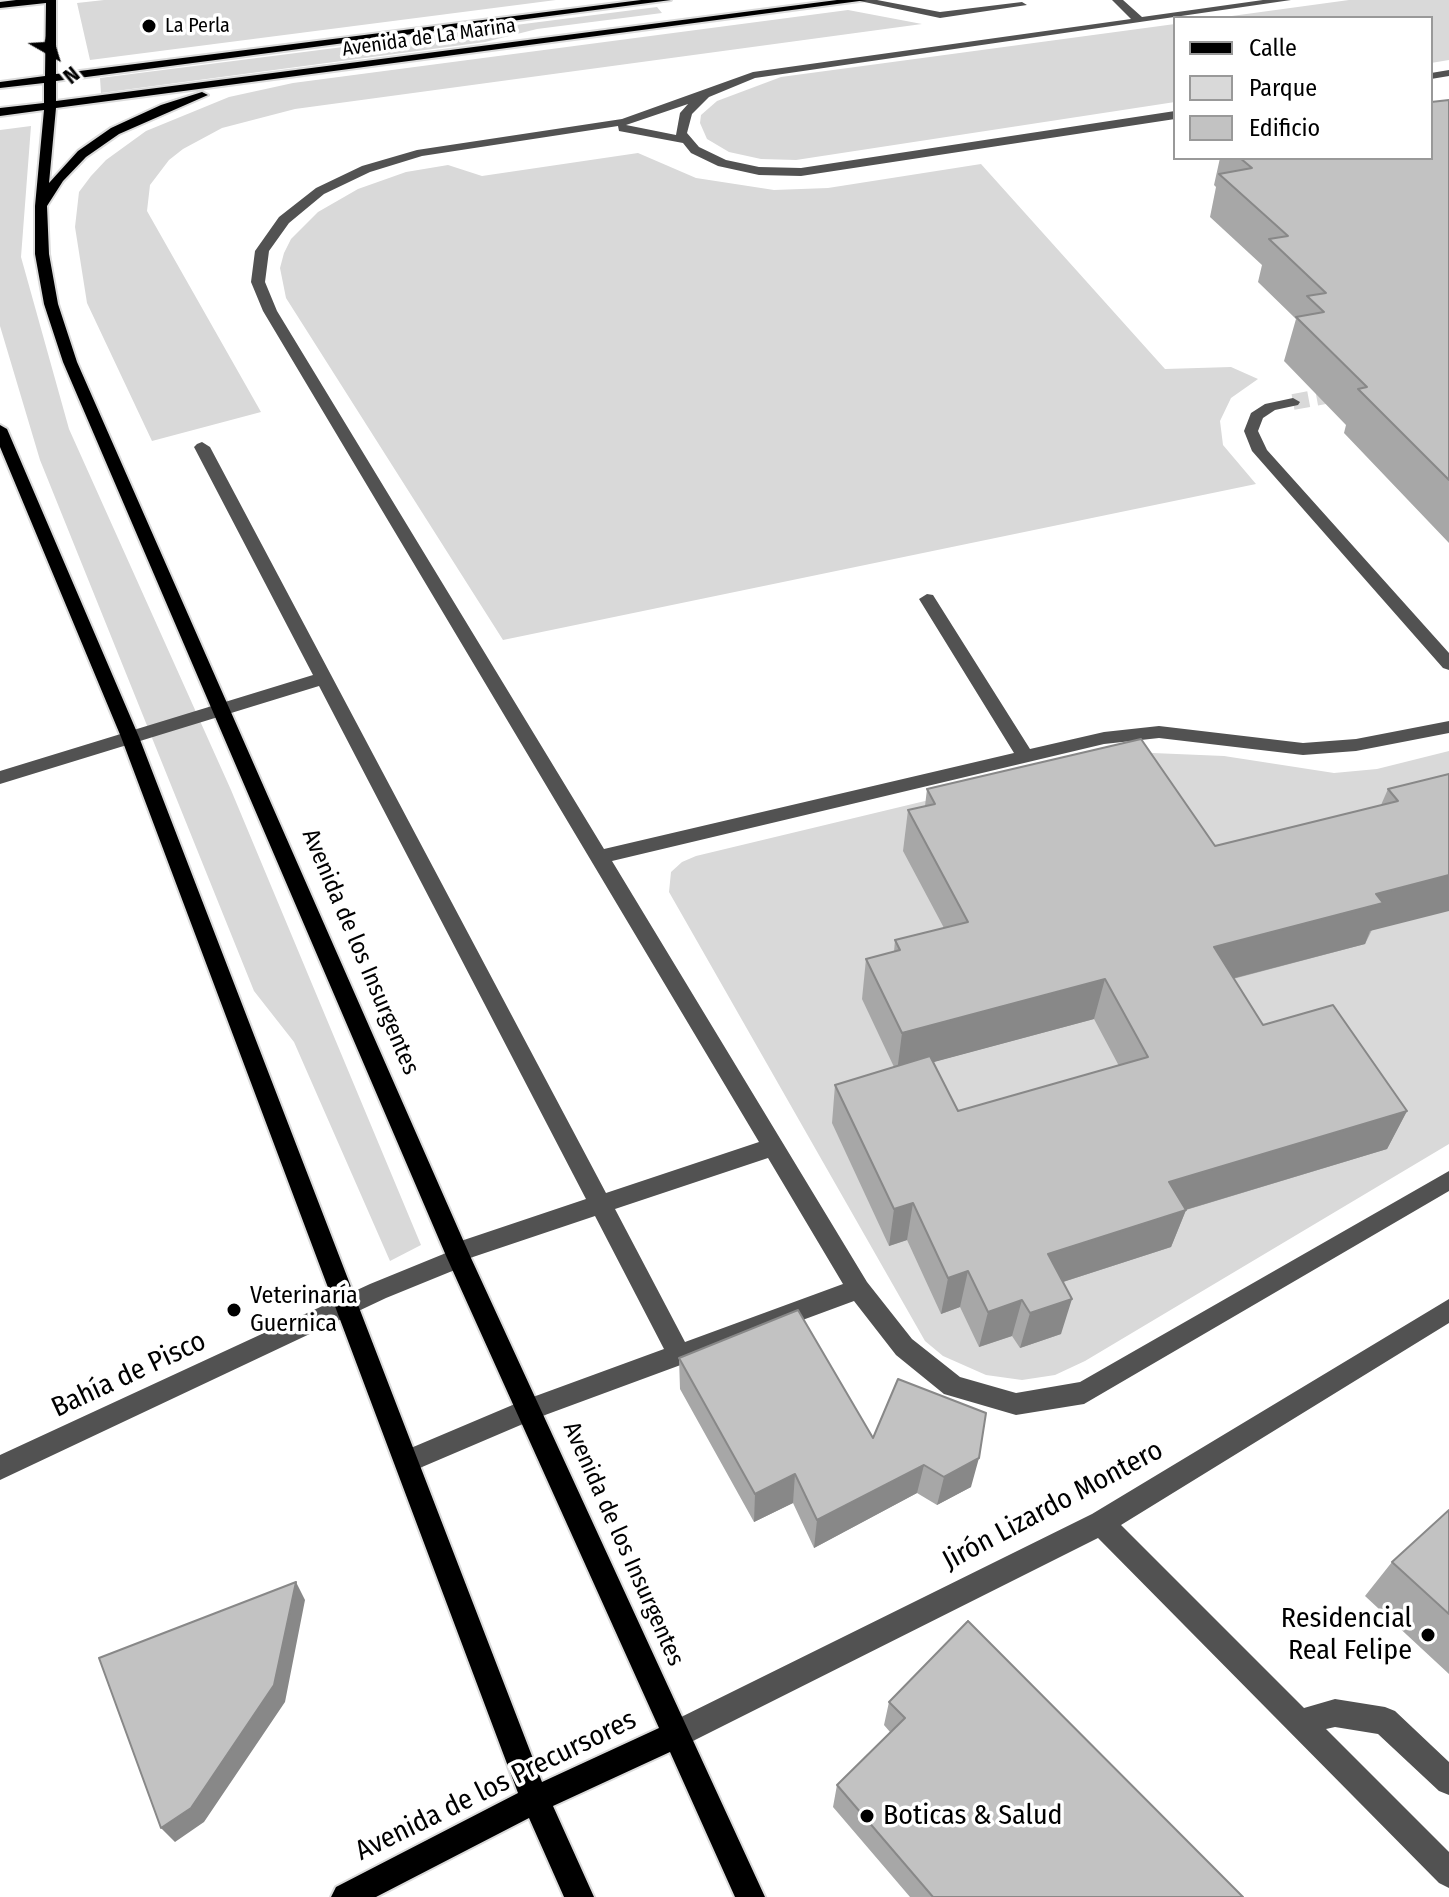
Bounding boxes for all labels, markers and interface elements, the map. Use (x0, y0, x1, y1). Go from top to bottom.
place label: La Perla (165, 14, 230, 38)
street label: Avenida de La Marina (341, 14, 517, 62)
north arrow (16, 16, 96, 96)
legend (1173, 16, 1433, 160)
marker: La Perla (140, 17, 158, 35)
text: Calle (1249, 34, 1297, 62)
text: N (58, 60, 85, 90)
text: Parque (1249, 74, 1317, 102)
text: Edificio (1249, 114, 1320, 142)
street label: Avenida de los Insurgentes (295, 825, 425, 1079)
place label: Veterinaría Guernica (250, 1282, 358, 1338)
marker: Veterinaría Guernica (225, 1301, 243, 1319)
street label: Bahía de Pisco (46, 1325, 212, 1425)
street label: Avenida de los Insurgentes (556, 1418, 690, 1670)
street label: Jirón Lizardo Montero (937, 1434, 1169, 1578)
place label: Residencial Real Felipe (1281, 1602, 1412, 1668)
marker: Residencial Real Felipe (1419, 1626, 1437, 1644)
street label: Avenida de los Precursores (350, 1703, 642, 1869)
place label: Boticas & Salud (883, 1799, 1063, 1833)
marker: Boticas & Salud (858, 1807, 876, 1825)

